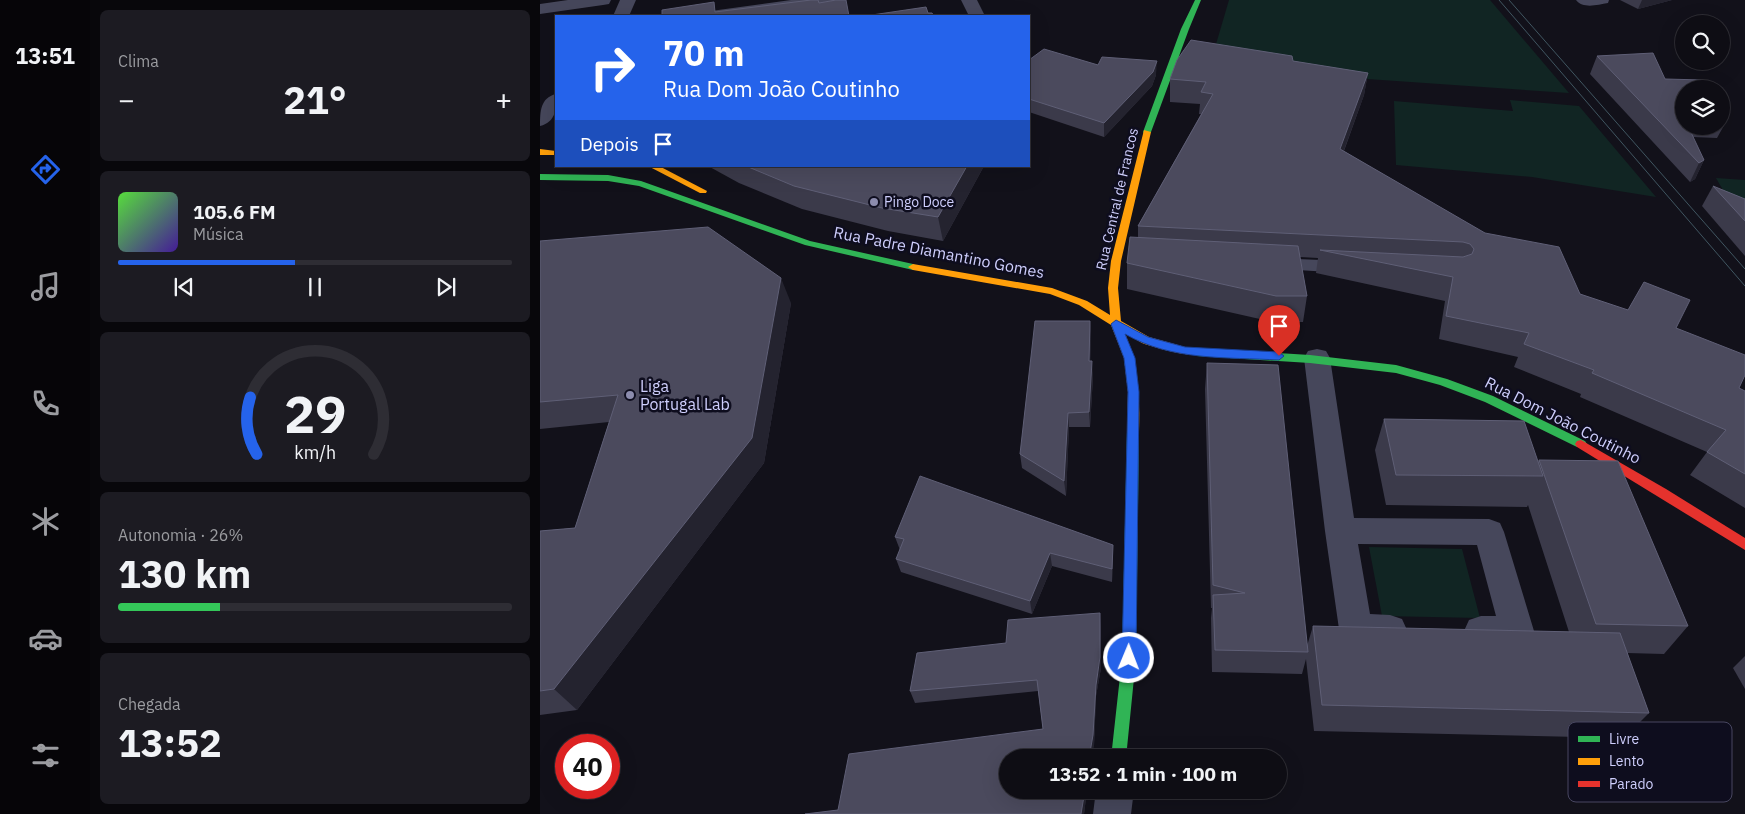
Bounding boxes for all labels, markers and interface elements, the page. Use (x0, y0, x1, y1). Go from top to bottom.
map controls (1675, 15, 1730, 135)
button: search (1675, 15, 1730, 70)
text: 70 m (663, 30, 745, 76)
icon: right (580, 35, 645, 100)
text: 13:51 (15, 41, 75, 70)
text: Clima (118, 51, 159, 71)
text: Rua Dom João Coutinho (663, 74, 900, 103)
text: 21° (283, 75, 347, 124)
button: layers (1675, 80, 1730, 135)
text: − (118, 81, 135, 118)
text: + (495, 81, 512, 118)
street label: Rua Central de Francos (1092, 126, 1142, 272)
icon: arrive (649, 130, 677, 158)
text: Depois (580, 132, 639, 156)
icon: directions (28, 152, 63, 187)
place label: Pingo Doce (884, 193, 955, 211)
marker: Pingo Doce (868, 196, 880, 208)
text: 105.6 FM (193, 200, 276, 224)
street label: Rua Padre Diamantino Gomes (832, 222, 1046, 282)
text: Música (193, 224, 243, 244)
icon: music (28, 269, 63, 304)
icon: previous (170, 273, 198, 301)
icon: pause (301, 273, 329, 301)
icon: next (432, 273, 460, 301)
pin (1258, 305, 1300, 356)
icon: arrive (1265, 312, 1293, 340)
street label: Rua Dom João Coutinho (1482, 372, 1644, 468)
place label: Liga Portugal Lab (640, 376, 730, 414)
text: 29 (284, 380, 346, 447)
icon: phone (28, 386, 63, 421)
marker: Liga Portugal Lab (624, 389, 636, 401)
text: km/h (294, 441, 336, 464)
icon: climate (28, 504, 63, 539)
text: Autonomia · 26% (118, 525, 243, 545)
text: 130 km (118, 549, 251, 598)
icon: car (28, 621, 63, 656)
position arrow (1102, 631, 1154, 683)
text: Chegada (118, 694, 181, 714)
text: 13:52 (118, 718, 222, 767)
legend (1568, 722, 1732, 802)
text: Livre (1609, 730, 1639, 748)
speed limit sign: 40 (555, 734, 620, 799)
icon: filters (28, 738, 63, 773)
text: Lento (1609, 752, 1644, 770)
text: 13:52 · 1 min · 100 m (1049, 762, 1237, 786)
text: Parado (1609, 775, 1653, 793)

